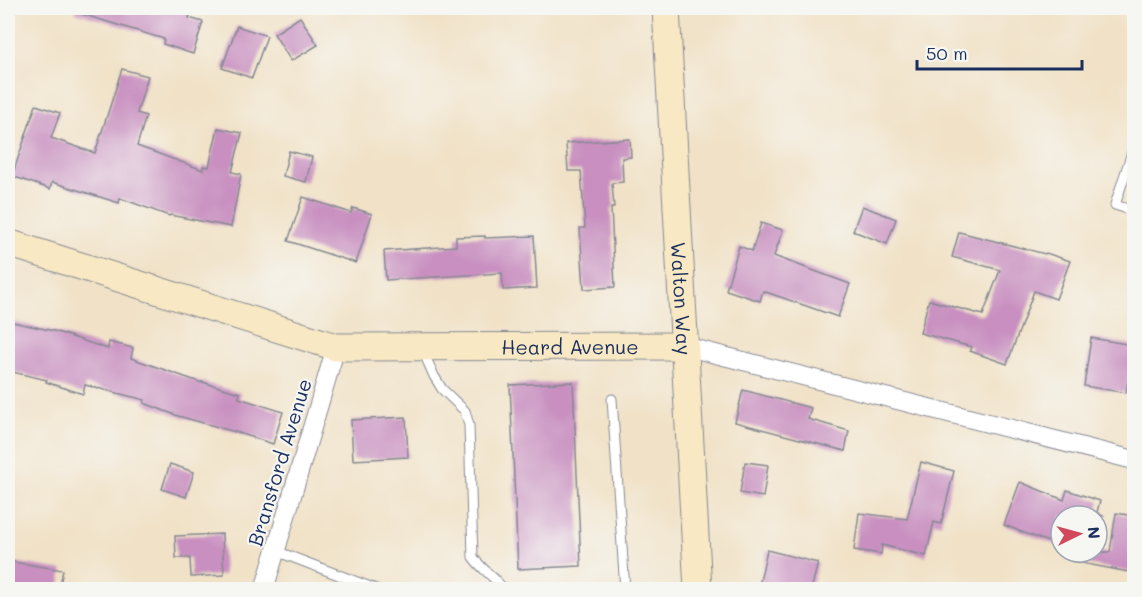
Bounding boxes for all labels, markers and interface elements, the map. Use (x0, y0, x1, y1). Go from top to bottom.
scale bar (917, 33, 1082, 71)
text: 50 m (926, 41, 968, 65)
street label: Walton Way (666, 241, 698, 356)
street label: Heard Avenue (501, 333, 639, 360)
street label: Bransford Avenue (241, 375, 317, 549)
north arrow (1049, 504, 1109, 564)
text: N (1083, 526, 1105, 540)

